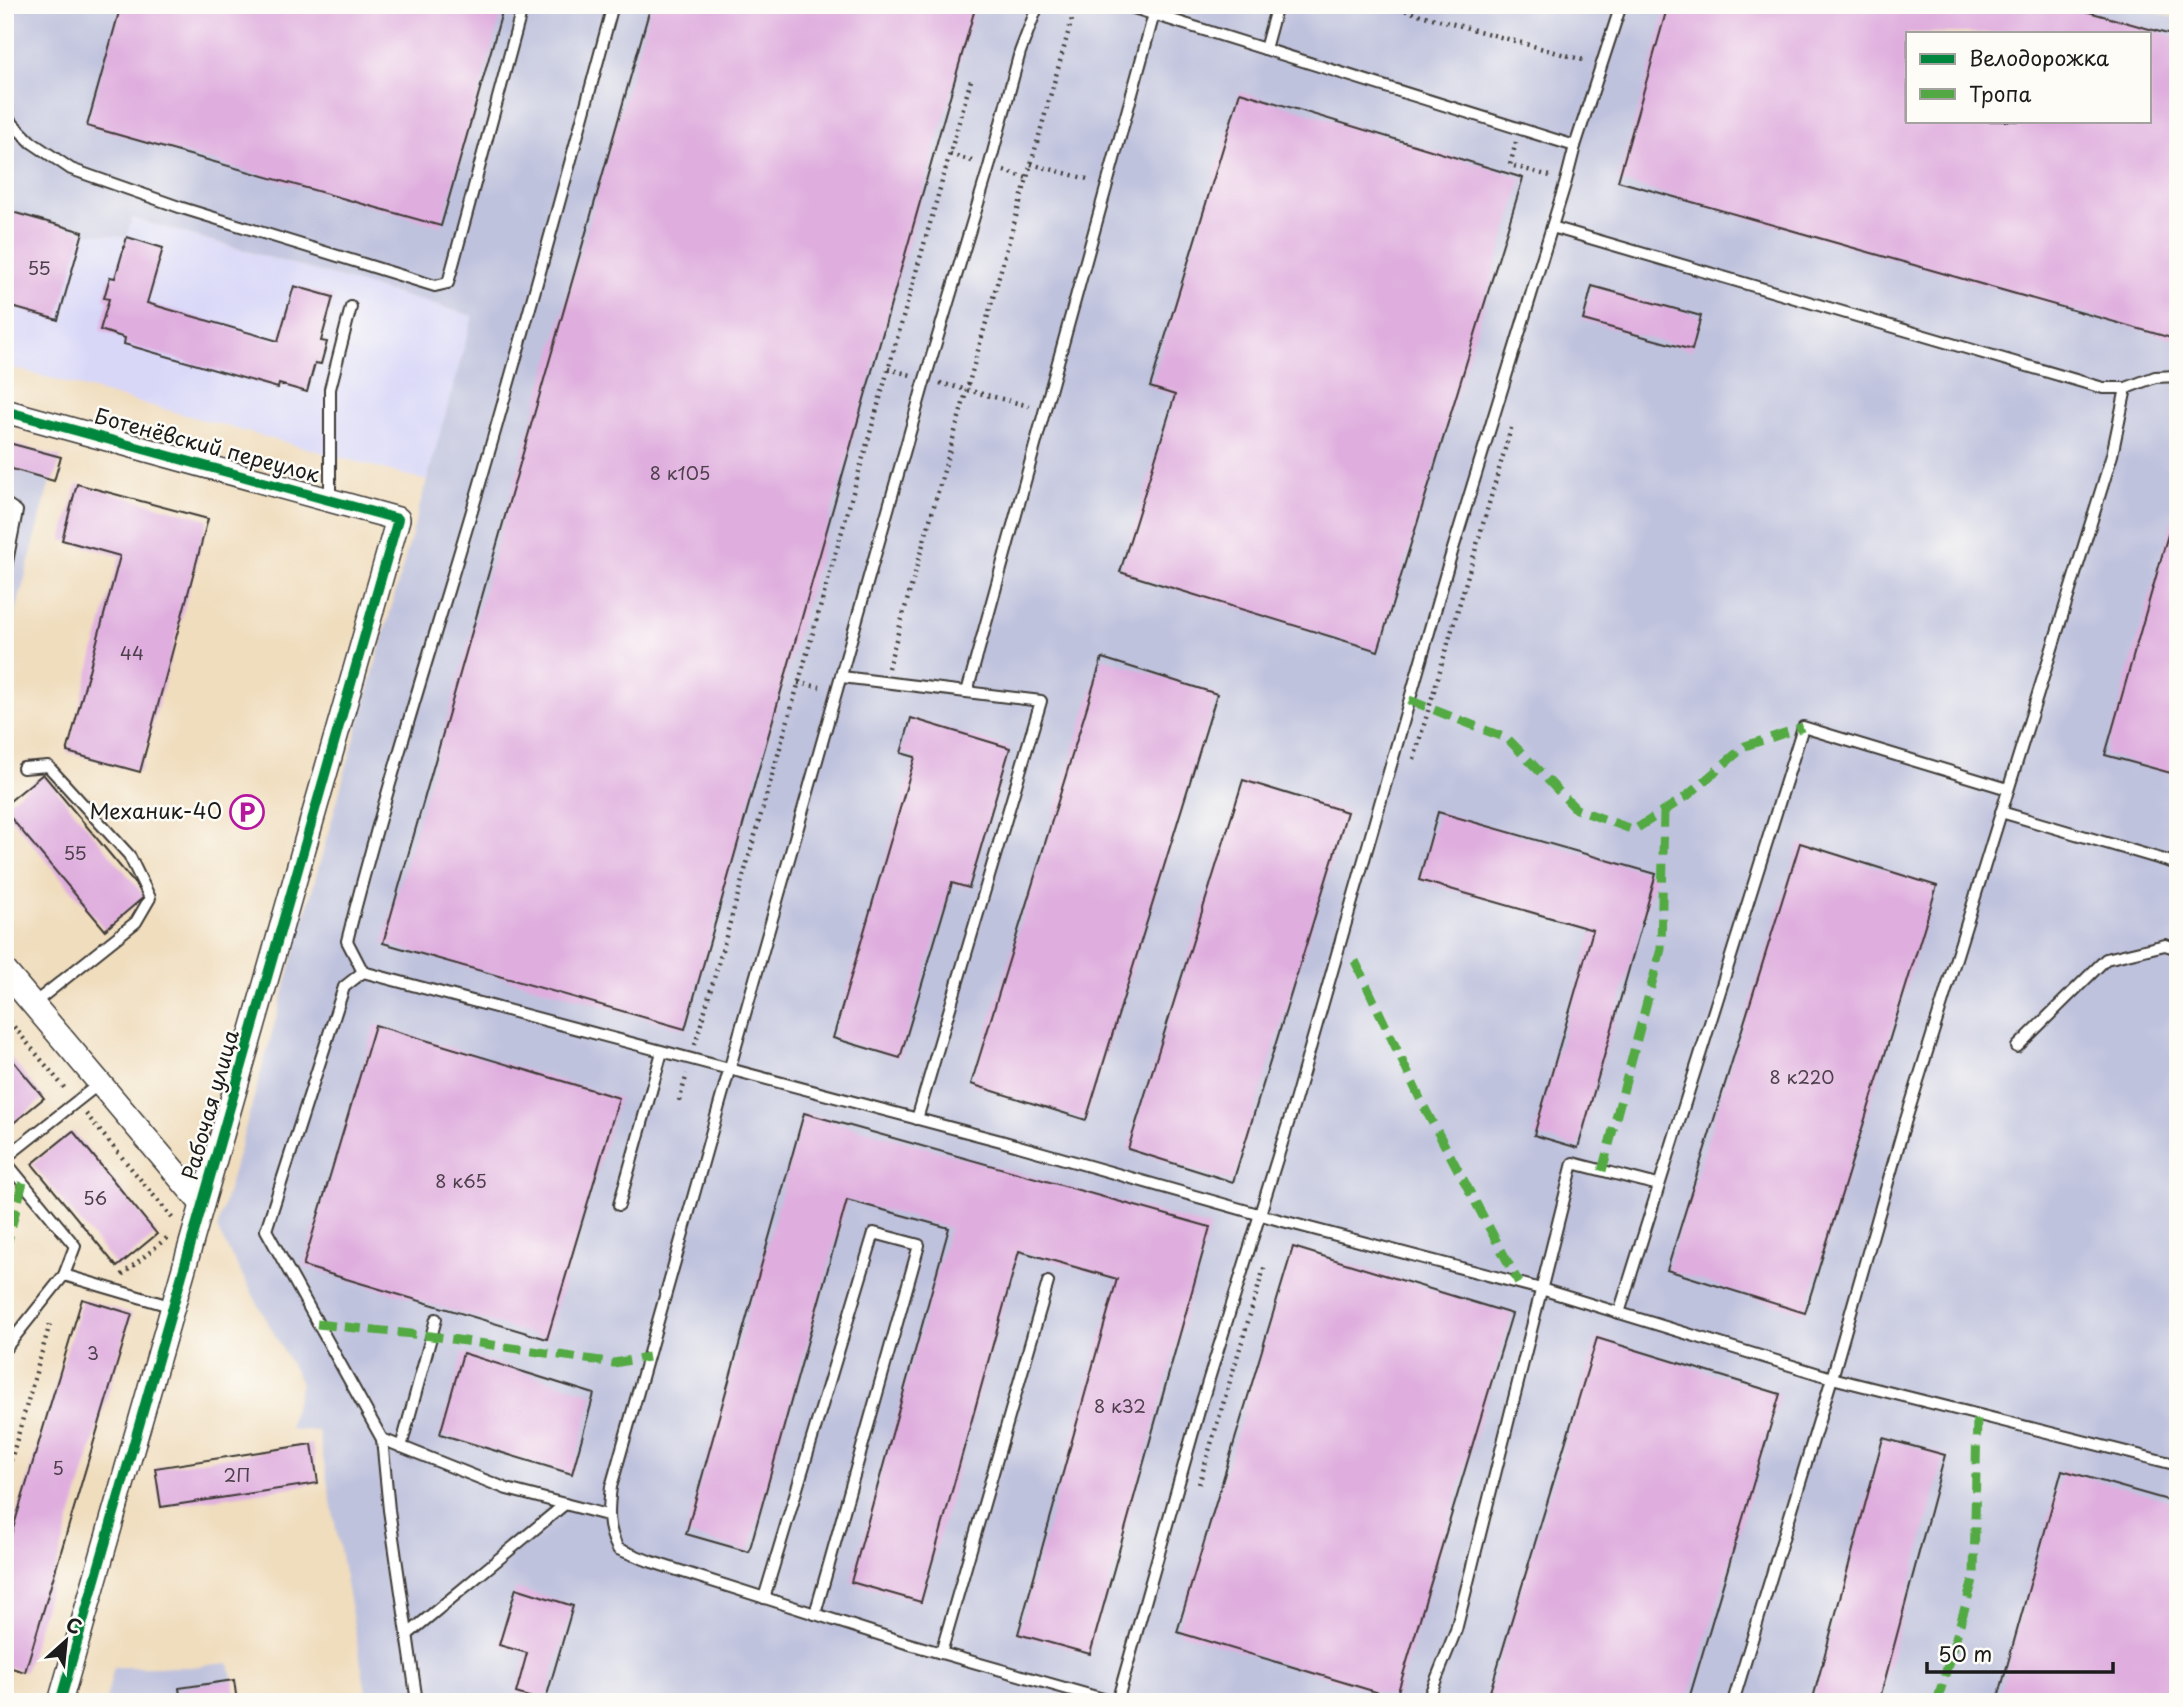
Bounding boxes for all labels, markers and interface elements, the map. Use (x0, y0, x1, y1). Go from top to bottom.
legend (1906, 32, 2152, 122)
text: Велодорожка (1969, 41, 2110, 73)
text: Тропа (1969, 77, 2031, 109)
house number: 55 (27, 254, 51, 281)
street label: Ботенёвский переулок (91, 399, 324, 490)
house number: 8 к105 (650, 459, 710, 486)
house number: 44 (120, 639, 144, 666)
parking icon: Механик-40 (228, 793, 266, 831)
place label: Механик-40 (89, 794, 222, 826)
house number: 55 (63, 839, 87, 866)
street label: Рабочая улица (172, 1025, 246, 1183)
house number: 8 к220 (1770, 1063, 1835, 1090)
house number: 8 к65 (435, 1167, 487, 1194)
house number: 56 (83, 1184, 107, 1211)
house number: 3 (87, 1339, 99, 1366)
house number: 8 к32 (1094, 1392, 1146, 1419)
house number: 5 (52, 1454, 64, 1481)
house number: 2П (223, 1461, 251, 1488)
north arrow (32, 1606, 102, 1676)
text: С (61, 1609, 87, 1641)
scale bar (1927, 1630, 2113, 1674)
text: 50 m (1938, 1637, 1992, 1669)

